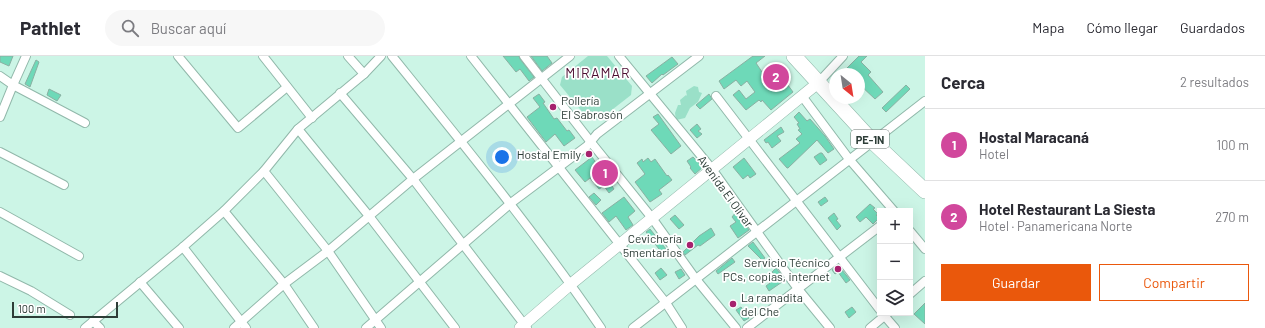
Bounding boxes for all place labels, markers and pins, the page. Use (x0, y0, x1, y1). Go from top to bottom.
pin: 2 (763, 62, 789, 92)
place label: Pollería El Sabrosón (561, 93, 623, 121)
marker: Pollería El Sabrosón (548, 102, 558, 112)
place label: Hostal Emily (517, 147, 581, 161)
marker: Hostal Emily (584, 149, 594, 159)
pin: 1 (592, 158, 618, 188)
place label: Cevichería 5mentarios (623, 231, 682, 259)
marker: Cevichería 5mentarios (685, 240, 695, 250)
place label: Servicio Técnico PCs, copias, internet (723, 255, 830, 283)
marker: Servicio Técnico PCs, copias, internet (833, 264, 843, 274)
place label: La ramadita del Che (741, 290, 803, 318)
marker: La ramadita del Che (728, 299, 738, 309)

